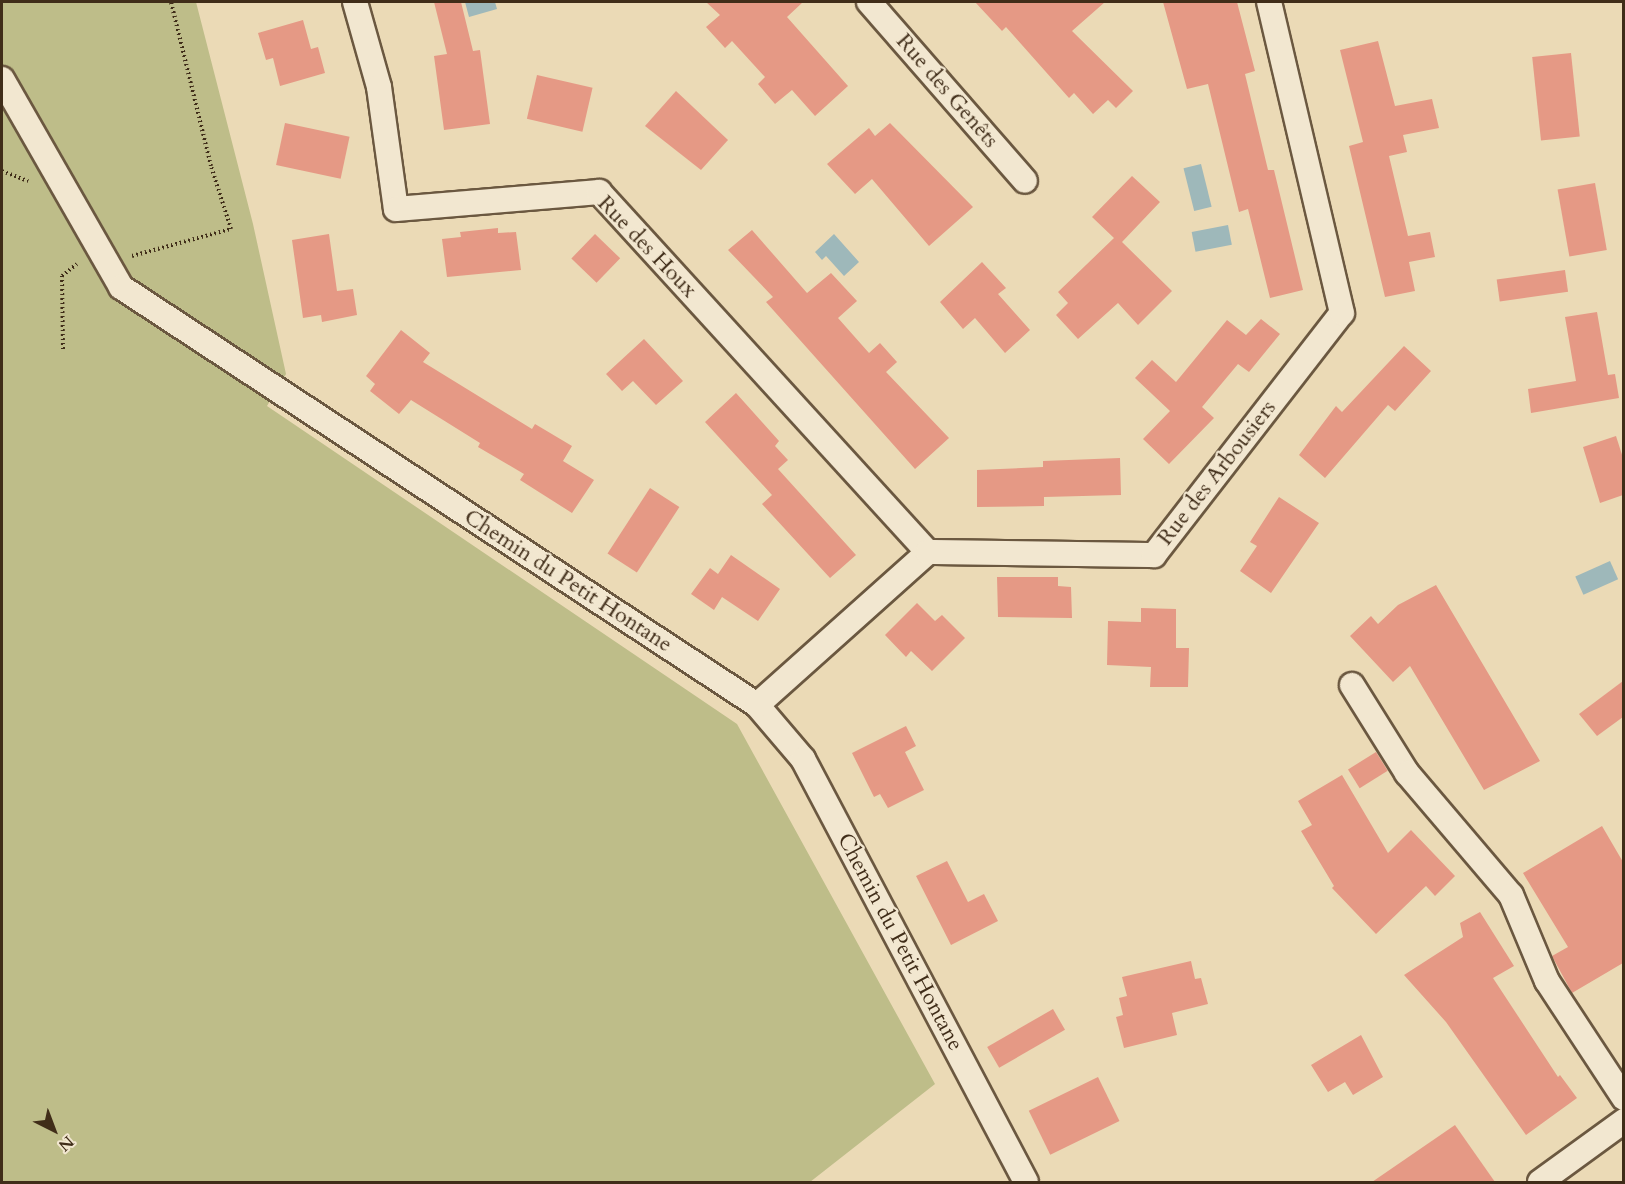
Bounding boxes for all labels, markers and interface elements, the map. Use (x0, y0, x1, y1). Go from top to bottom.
street label: Rue des Genêts (890, 29, 1004, 153)
street label: Rue des Houx (592, 191, 702, 303)
street label: Rue des Arbousiers (1152, 395, 1282, 551)
street label: Chemin du Petit Hontane (459, 504, 677, 658)
street label: Chemin du Petit Hontane (831, 829, 969, 1055)
north arrow (24, 1100, 84, 1160)
text: N (54, 1131, 79, 1156)

